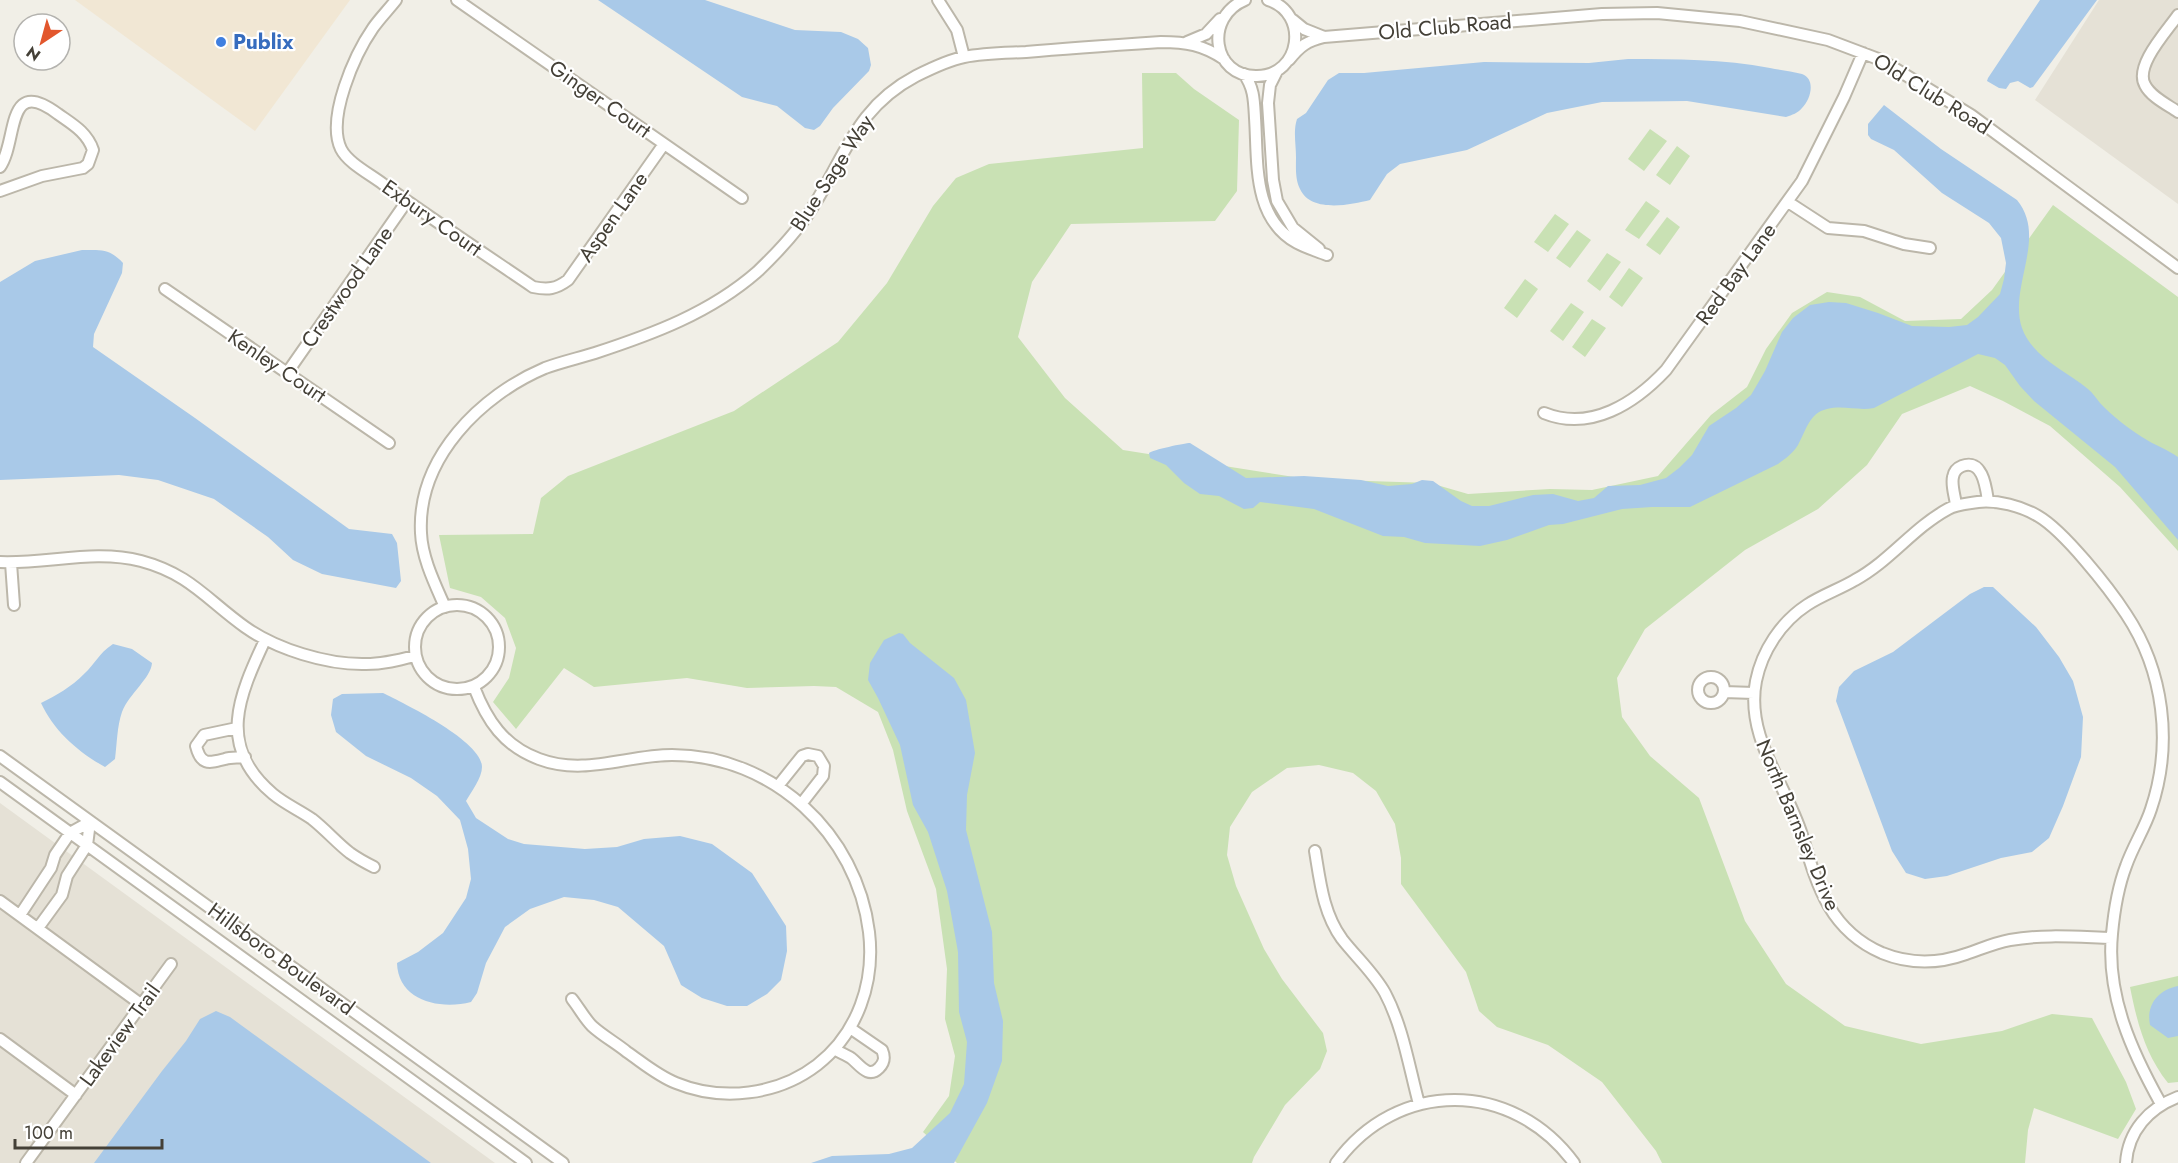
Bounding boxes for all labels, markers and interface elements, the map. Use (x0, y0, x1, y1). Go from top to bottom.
street label: Old Club Road (1377, 6, 1513, 48)
north arrow (12, 12, 72, 72)
place label: Publix (233, 27, 294, 57)
marker: Publix (214, 35, 228, 49)
text: N (22, 41, 45, 67)
street label: Old Club Road (1867, 46, 1997, 142)
street label: Ginger Court (543, 53, 657, 145)
street label: Blue Sage Way (783, 108, 881, 237)
street label: Aspen Lane (571, 166, 655, 268)
street label: Exbury Court (376, 172, 488, 264)
street label: Red Bay Lane (1689, 217, 1783, 331)
street label: Crestwood Lane (294, 220, 400, 354)
street label: Kenley Court (222, 322, 332, 410)
street label: North Barnsley Drive (1748, 735, 1848, 915)
street label: Hillsboro Boulevard (201, 896, 361, 1022)
street label: Lakeview Trail (72, 977, 168, 1093)
scale bar (15, 1112, 162, 1150)
text: 100 m (24, 1120, 73, 1146)

